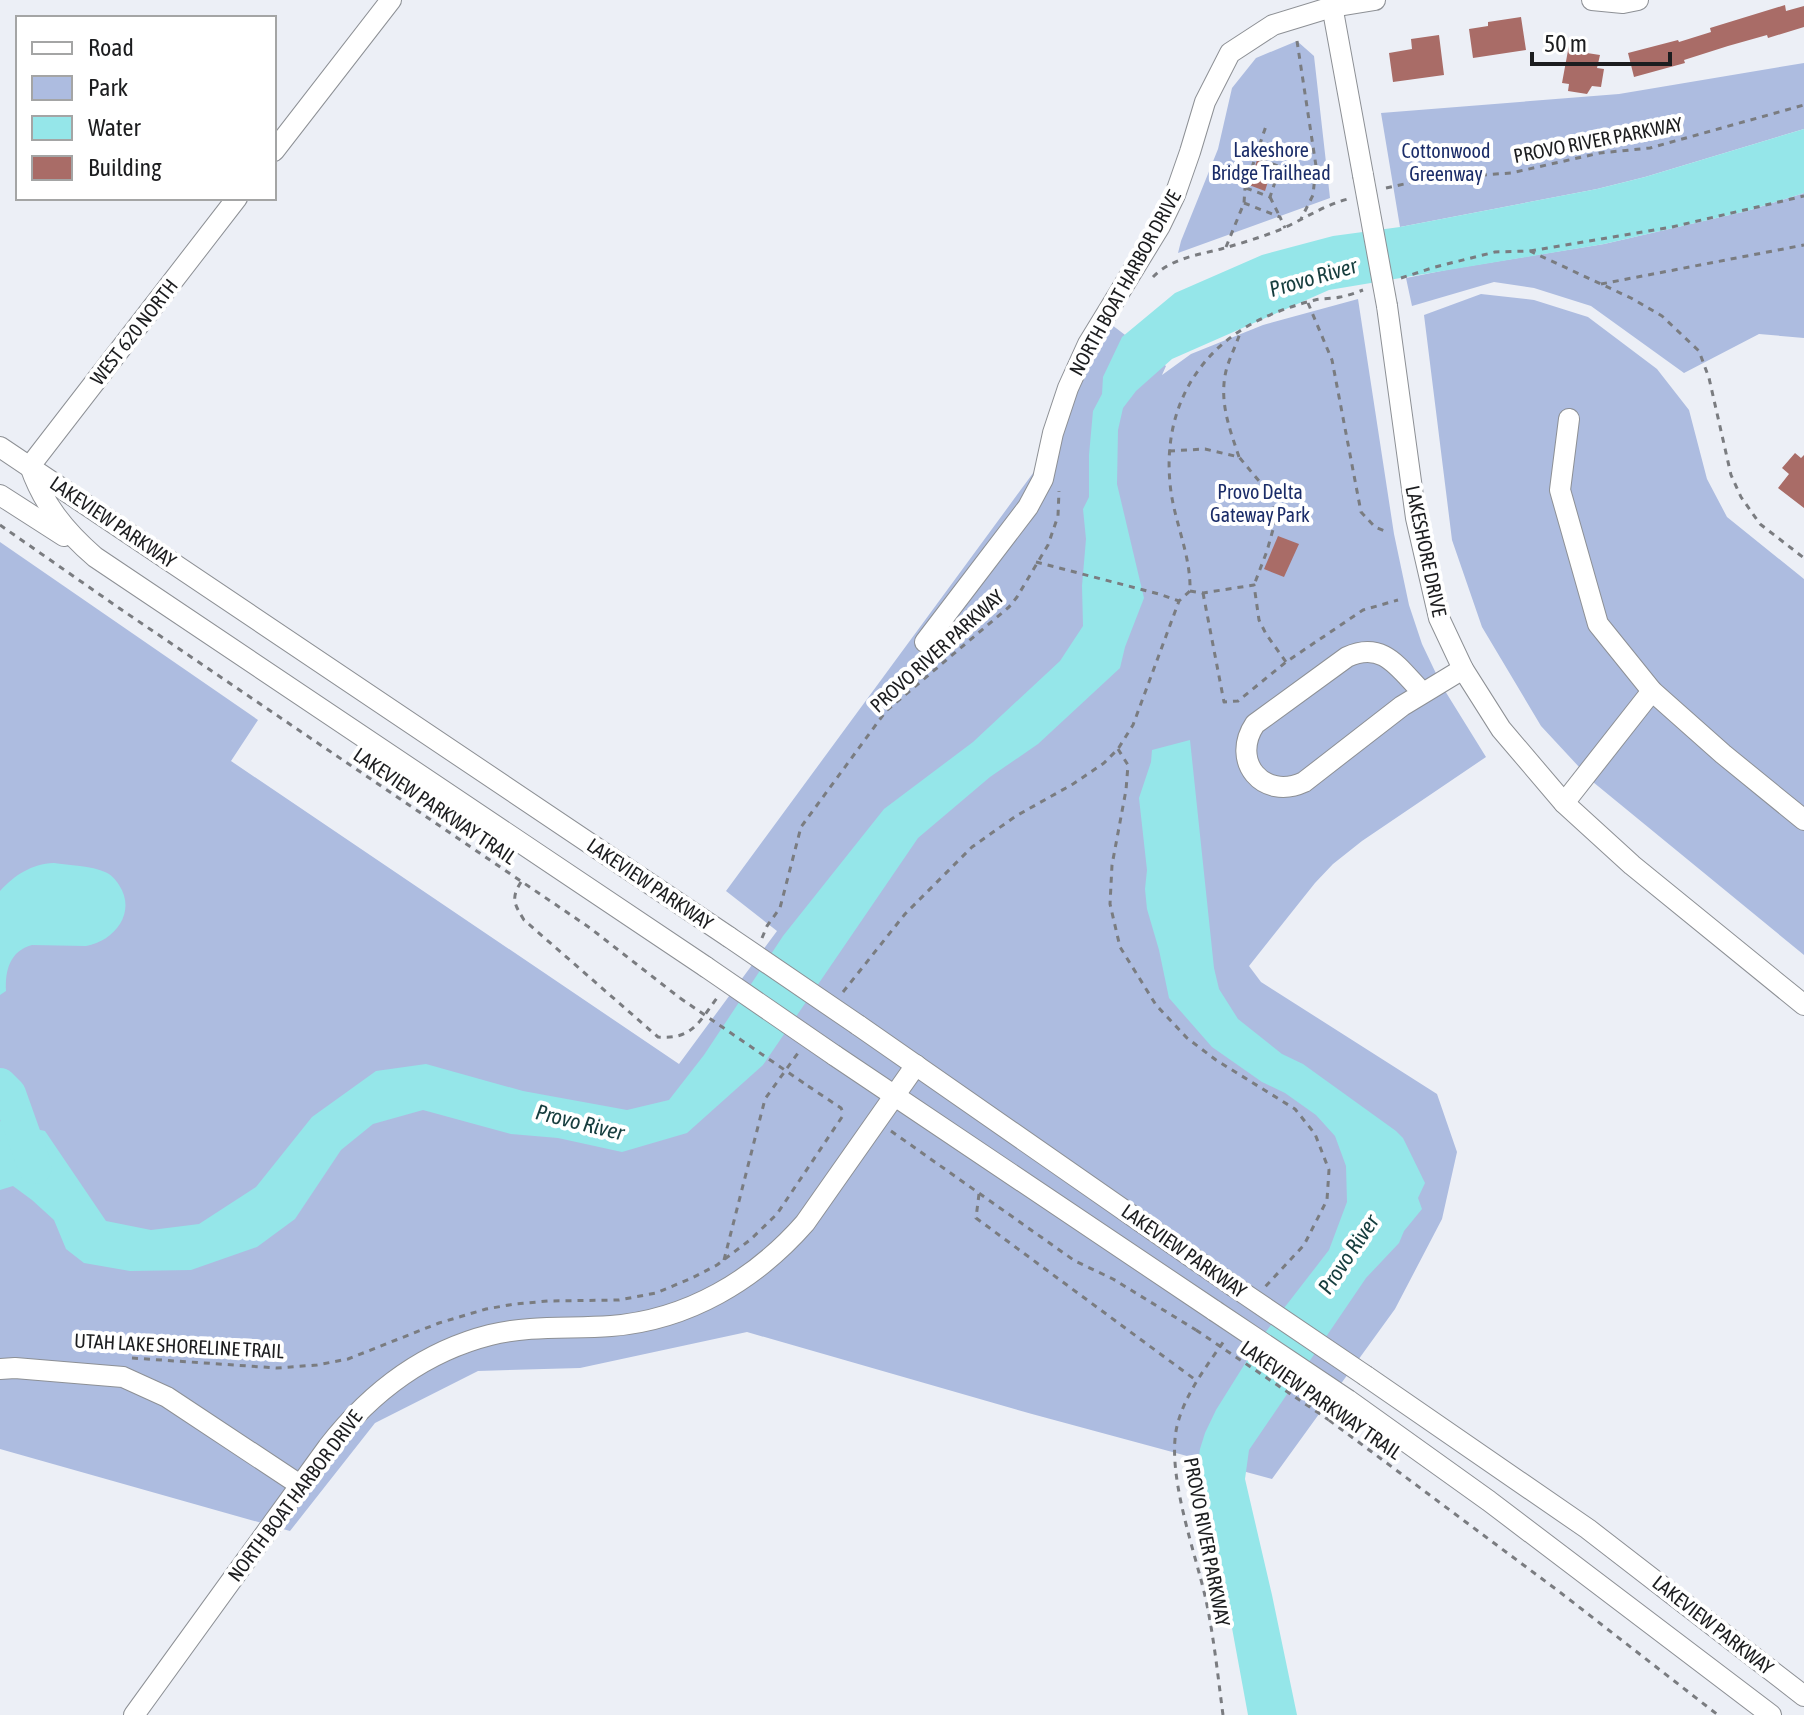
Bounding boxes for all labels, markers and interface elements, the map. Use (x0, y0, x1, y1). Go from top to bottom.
legend (16, 16, 276, 200)
scale bar (1532, 16, 1670, 66)
text: 50 m (1544, 30, 1587, 57)
text: Road (88, 34, 134, 61)
text: Park (88, 74, 129, 101)
street label: PROVO RIVER PARKWAY (1511, 112, 1684, 167)
text: Water (88, 114, 141, 141)
park label: Lakeshore Bridge Trailhead (1211, 138, 1331, 184)
park label: Cottonwood Greenway (1402, 139, 1490, 185)
text: Building (88, 154, 162, 181)
street label: NORTH BOAT HARBOR DRIVE (1064, 186, 1185, 379)
water label: Provo River (1266, 252, 1361, 302)
street label: WEST 620 NORTH (85, 274, 182, 389)
street label: LAKEVIEW PARKWAY (46, 471, 181, 572)
park label: Provo Delta Gateway Park (1210, 480, 1310, 526)
street label: LAKESHORE DRIVE (1401, 483, 1452, 619)
street label: PROVO RIVER PARKWAY (865, 585, 1008, 717)
street label: LAKEVIEW PARKWAY TRAIL (350, 743, 521, 869)
street label: LAKEVIEW PARKWAY (583, 833, 718, 934)
water label: Provo River (533, 1098, 628, 1146)
street label: LAKEVIEW PARKWAY (1118, 1199, 1251, 1302)
water label: Provo River (1312, 1208, 1385, 1299)
street label: UTAH LAKE SHORELINE TRAIL (74, 1329, 285, 1362)
street label: LAKEVIEW PARKWAY TRAIL (1236, 1335, 1406, 1464)
street label: NORTH BOAT HARBOR DRIVE (223, 1405, 367, 1586)
street label: PROVO RIVER PARKWAY (1180, 1455, 1235, 1628)
street label: LAKEVIEW PARKWAY (1648, 1570, 1778, 1679)

